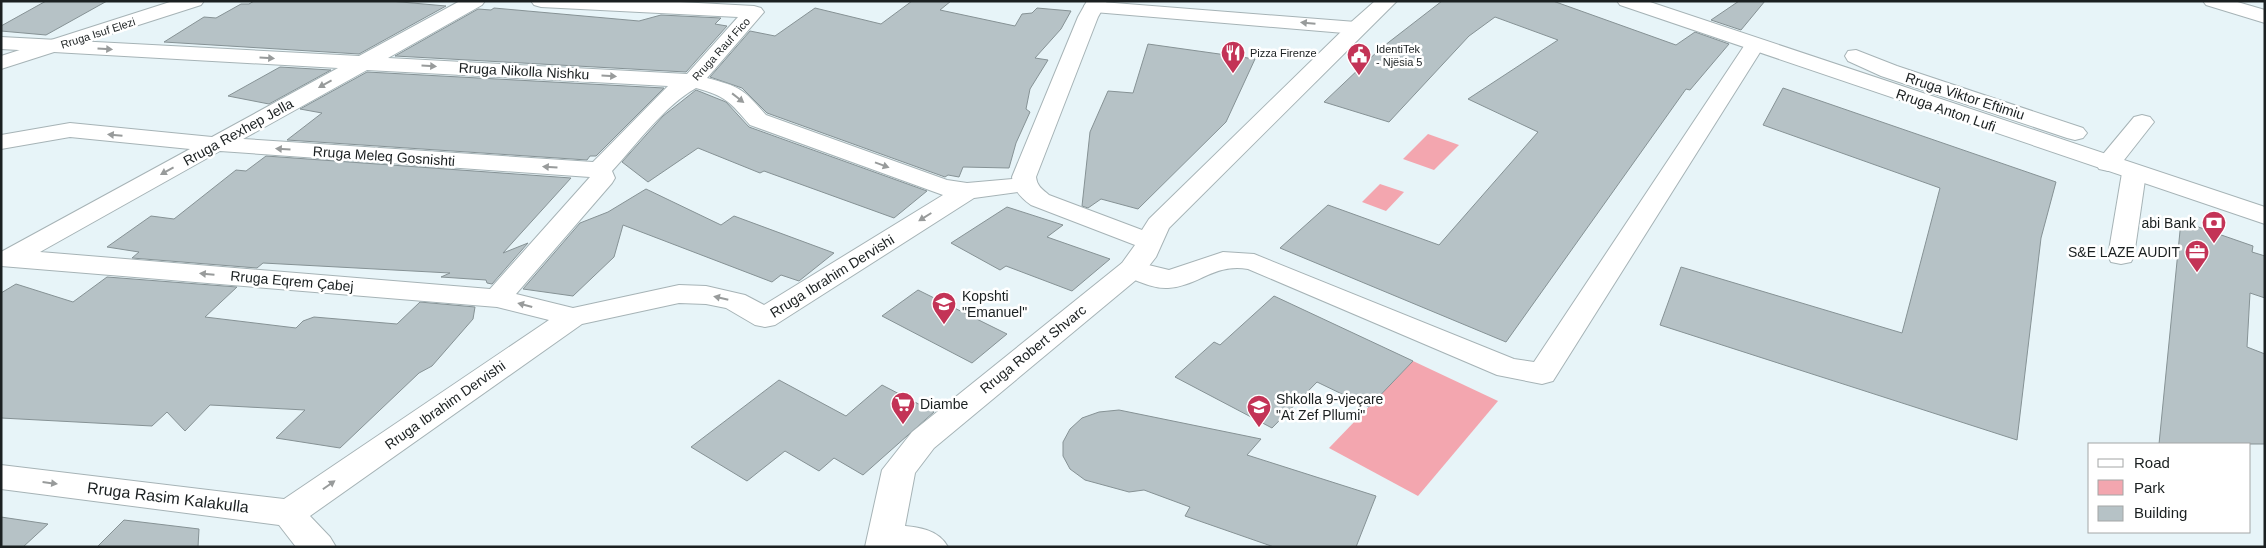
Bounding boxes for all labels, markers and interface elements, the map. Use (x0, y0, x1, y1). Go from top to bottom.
street label: Rruga Isuf Elezi (59, 15, 137, 51)
street label: Rruga Rauf Fico (690, 15, 752, 83)
one-way arrow (1300, 19, 1316, 27)
restaurant icon: Pizza Firenze (1220, 40, 1246, 74)
public building icon: IdentiTek - Njësia 5 (1346, 42, 1372, 76)
place label: IdentiTek - Njësia 5 (1376, 43, 1422, 68)
one-way arrow (97, 45, 113, 53)
place label: Pizza Firenze (1250, 47, 1317, 59)
one-way arrow (259, 54, 275, 62)
street label: Rruga Nikolla Nishku (458, 60, 590, 82)
one-way arrow (422, 62, 438, 70)
street label: Rruga Viktor Eftimiu (1903, 69, 2027, 123)
one-way arrow (601, 73, 617, 81)
one-way arrow (317, 80, 332, 88)
street label: Rruga Anton Lufi (1894, 85, 1998, 135)
one-way arrow (731, 92, 744, 103)
street label: Rruga Rexhep Jella (180, 95, 296, 169)
one-way arrow (107, 130, 123, 138)
street label: Rruga Meleq Gosnishti (312, 143, 456, 169)
one-way arrow (275, 144, 291, 152)
one-way arrow (875, 161, 890, 169)
one-way arrow (542, 162, 558, 170)
one-way arrow (160, 167, 175, 175)
bank icon: abi Bank (2201, 210, 2227, 244)
one-way arrow (919, 213, 932, 222)
place label: abi Bank (2142, 215, 2197, 231)
street label: Rruga Ibrahim Dervishi (767, 231, 897, 321)
office icon: S&E LAZE AUDIT (2184, 239, 2210, 273)
place label: S&E LAZE AUDIT (2068, 244, 2180, 260)
street label: Rruga Eqrem Çabej (230, 268, 354, 294)
one-way arrow (199, 270, 215, 278)
place label: Kopshti "Emanuel" (962, 288, 1027, 320)
school or university icon: Kopshti "Emanuel" (931, 291, 957, 325)
one-way arrow (713, 294, 729, 302)
one-way arrow (518, 301, 533, 309)
street label: Rruga Robert Shvarc (977, 301, 1089, 397)
street label: Rruga Ibrahim Dervishi (382, 357, 508, 453)
supermarket icon: Diambe (890, 391, 916, 425)
place label: Shkolla 9-vjeçare "At Zef Pllumi" (1276, 391, 1384, 423)
school or university icon: Shkolla 9-vjeçare "At Zef Pllumi" (1246, 394, 1272, 428)
place label: Diambe (920, 396, 968, 412)
legend (2088, 443, 2251, 533)
text: Road (2134, 454, 2170, 471)
one-way arrow (42, 479, 58, 487)
street label: Rruga Rasim Kalakulla (86, 479, 250, 516)
text: Park (2134, 479, 2165, 496)
one-way arrow (322, 480, 336, 490)
text: Building (2134, 504, 2187, 521)

